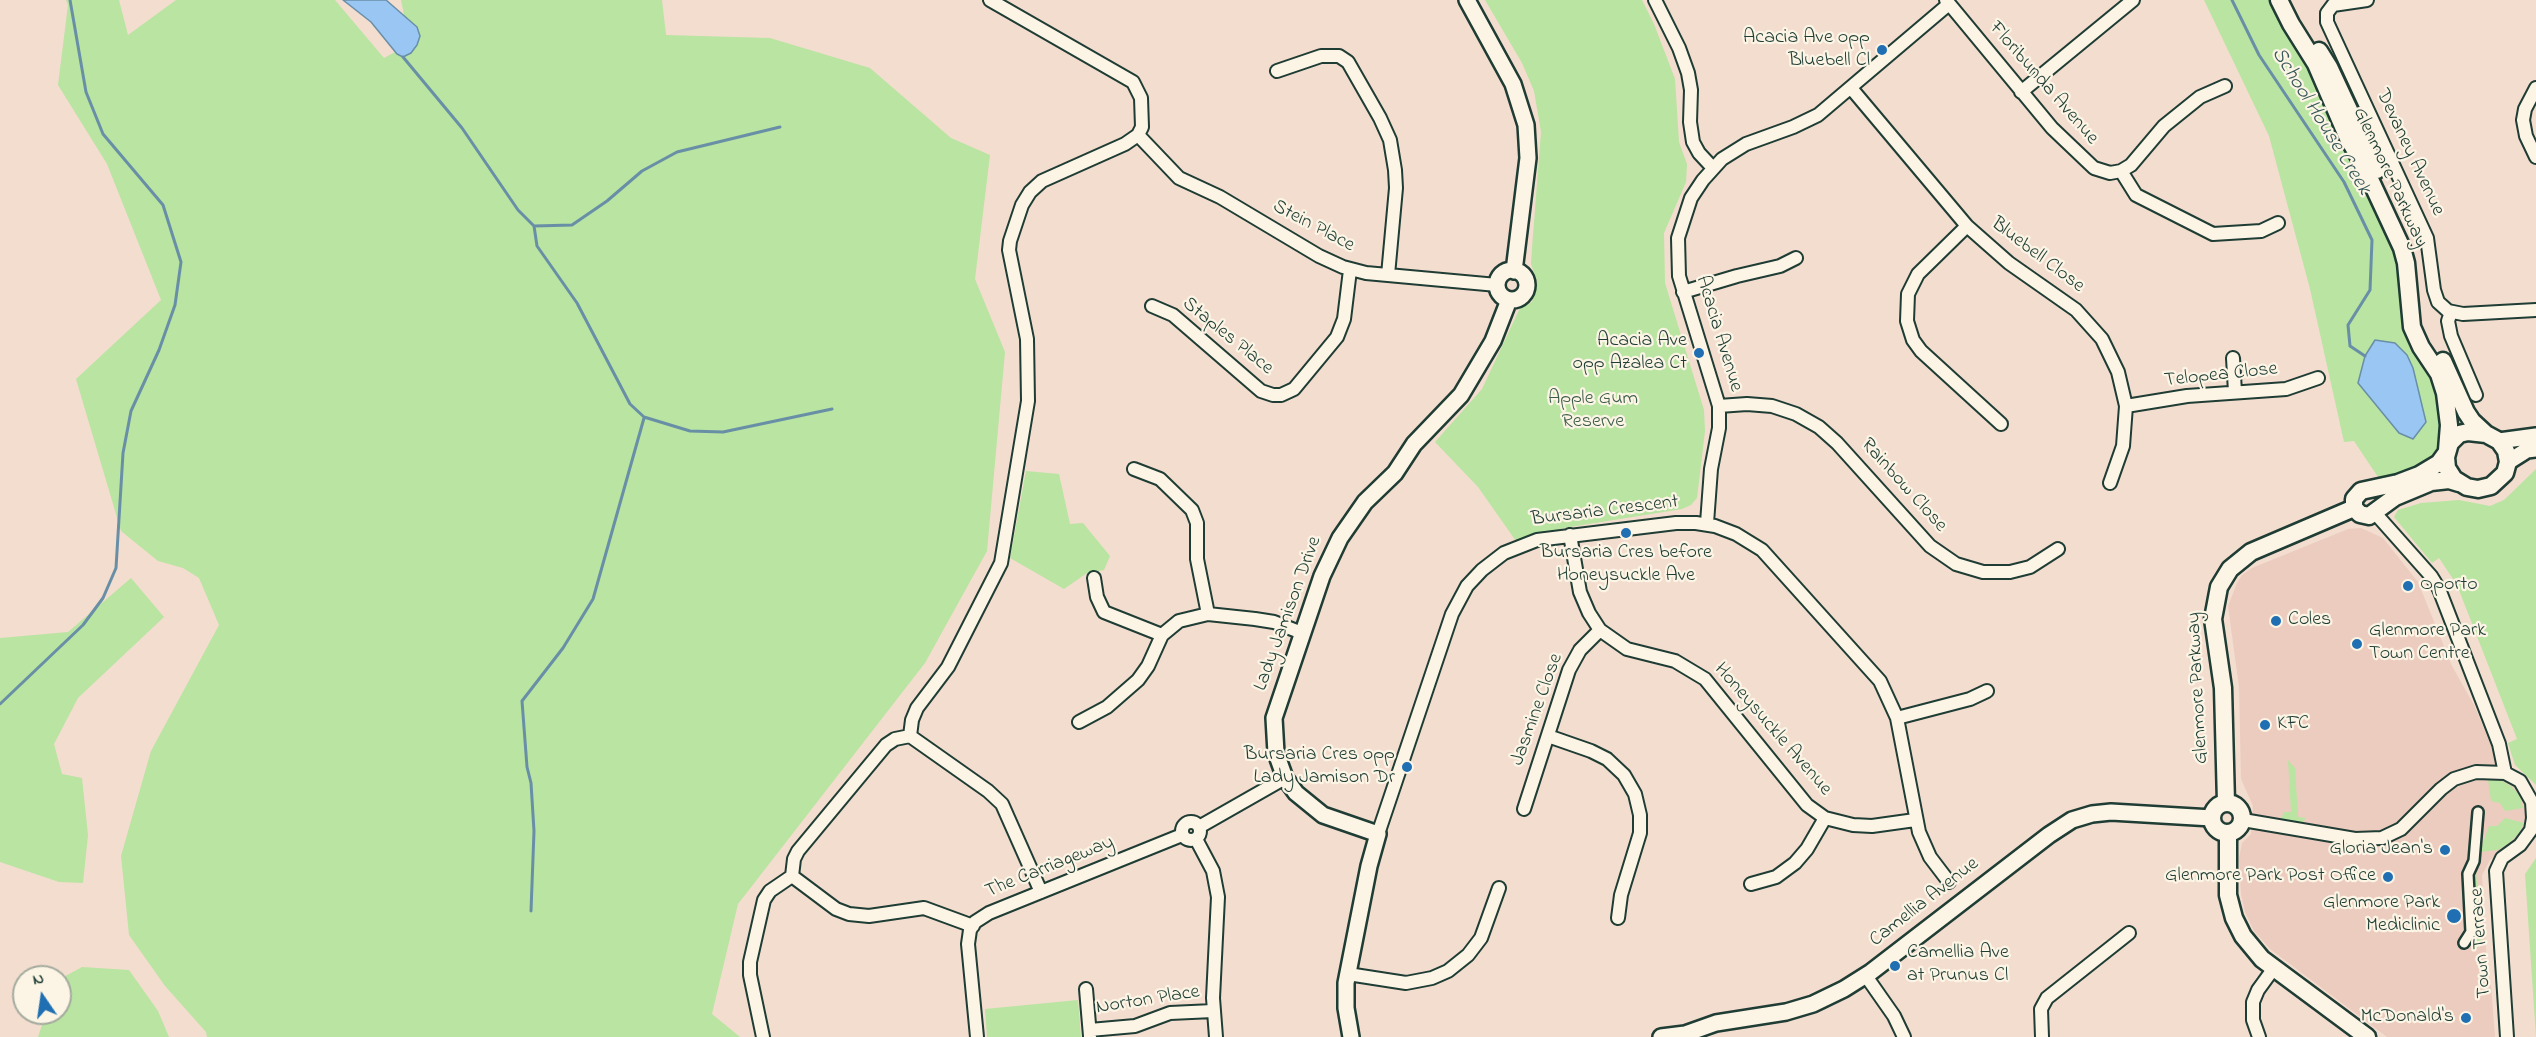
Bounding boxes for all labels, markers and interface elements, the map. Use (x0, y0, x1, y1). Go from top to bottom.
street label: Floribunda Avenue (1983, 18, 2103, 150)
place label: Acacia Ave opp Bluebell Cl (1743, 27, 1870, 74)
marker: Acacia Ave opp Bluebell Cl (1875, 43, 1889, 57)
water label: School House Creek (2264, 44, 2376, 200)
street label: Devaney Avenue (2369, 86, 2449, 220)
street label: Glenmore Parkway (2346, 104, 2432, 252)
street label: Stein Place (1268, 195, 1358, 259)
street label: Bluebell Close (1985, 213, 2089, 299)
street label: Acacia Avenue (1689, 273, 1747, 395)
street label: Staples Place (1177, 293, 1277, 381)
place label: Acacia Ave opp Azalea Ct (1573, 330, 1687, 377)
marker: Acacia Ave opp Azalea Ct (1692, 346, 1706, 360)
street label: Telopea Close (2163, 358, 2279, 394)
park label: Apple Gum Reserve (1548, 388, 1638, 435)
street label: Rainbow Close (1855, 434, 1951, 538)
street label: Bursaria Crescent (1530, 491, 1680, 533)
marker: Bursaria Cres before Honeysuckle Ave (1619, 526, 1633, 540)
street label: Lady Jamison Drive (1250, 534, 1328, 694)
place label: Bursaria Cres before Honeysuckle Ave (1540, 542, 1712, 589)
place label: Oporto (2420, 574, 2478, 598)
marker: Oporto (2401, 579, 2415, 593)
place label: Coles (2288, 609, 2331, 633)
street label: Glenmore Parkway (2183, 611, 2215, 765)
marker: Coles (2269, 614, 2283, 628)
place label: Glenmore Park Town Centre (2369, 620, 2486, 667)
marker: Glenmore Park Town Centre (2350, 637, 2364, 651)
street label: Jasmine Close (1507, 651, 1569, 769)
street label: Honeysuckle Avenue (1708, 659, 1836, 801)
place label: KFC (2277, 713, 2309, 737)
marker: KFC (2258, 718, 2272, 732)
place label: Bursaria Cres opp Lady Jamison Dr (1244, 744, 1395, 791)
marker: Bursaria Cres opp Lady Jamison Dr (1400, 760, 1414, 774)
street label: The Carriageway (982, 831, 1118, 905)
place label: Gloria Jean's (2329, 838, 2433, 862)
marker: Gloria Jean's (2438, 843, 2452, 857)
street label: Camellia Avenue (1866, 853, 1984, 953)
place label: Glenmore Park Post Office (2165, 865, 2376, 889)
marker: Glenmore Park Post Office (2381, 870, 2395, 884)
street label: Town Terrace (2466, 887, 2498, 999)
place label: Glenmore Park Mediclinic (2323, 892, 2440, 939)
marker: Glenmore Park Mediclinic (2445, 907, 2463, 925)
place label: Camellia Ave at Prunus Cl (1907, 942, 2009, 989)
marker: Camellia Ave at Prunus Cl (1888, 959, 1902, 973)
north arrow (12, 965, 72, 1025)
text: N (30, 967, 46, 992)
street label: Norton Place (1095, 981, 1201, 1021)
place label: McDonald's (2360, 1006, 2454, 1030)
marker: McDonald's (2459, 1011, 2473, 1025)

